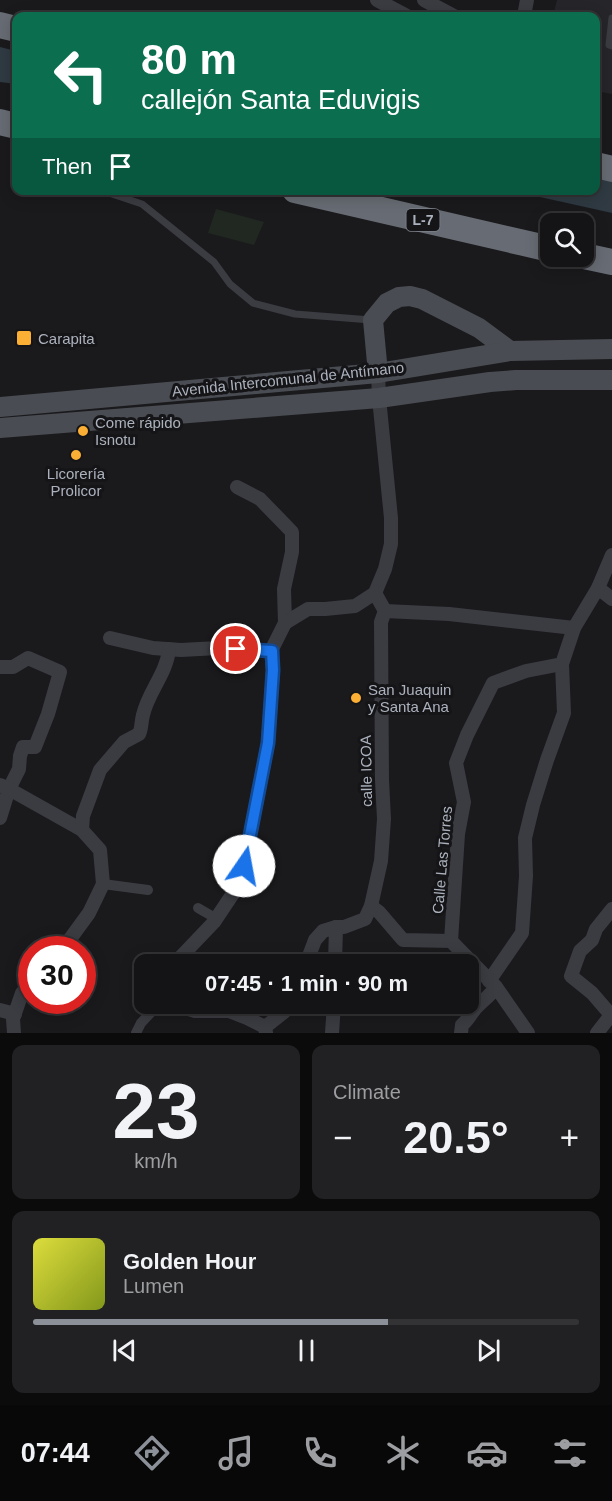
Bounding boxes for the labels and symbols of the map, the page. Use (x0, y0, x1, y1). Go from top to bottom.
road number: L-7 (406, 209, 440, 231)
marker: Carapita (15, 329, 33, 347)
place label: Carapita (38, 330, 95, 347)
street label: Avenida Intercomunal de Antímano (171, 358, 405, 400)
place label: Come rápido Isnotu (95, 414, 181, 448)
marker: Come rápido Isnotu (76, 424, 90, 438)
marker: Licorería Prolicor (69, 448, 83, 462)
place label: Licorería Prolicor (47, 465, 106, 499)
pin (210, 623, 261, 674)
place label: San Juaquin y Santa Ana (368, 681, 451, 715)
marker: San Juaquin y Santa Ana (349, 691, 363, 705)
street label: calle ICOA (357, 735, 375, 807)
street label: Calle Las Torres (429, 805, 455, 915)
position arrow (212, 834, 276, 898)
speed limit sign: 30 (18, 936, 96, 1014)

